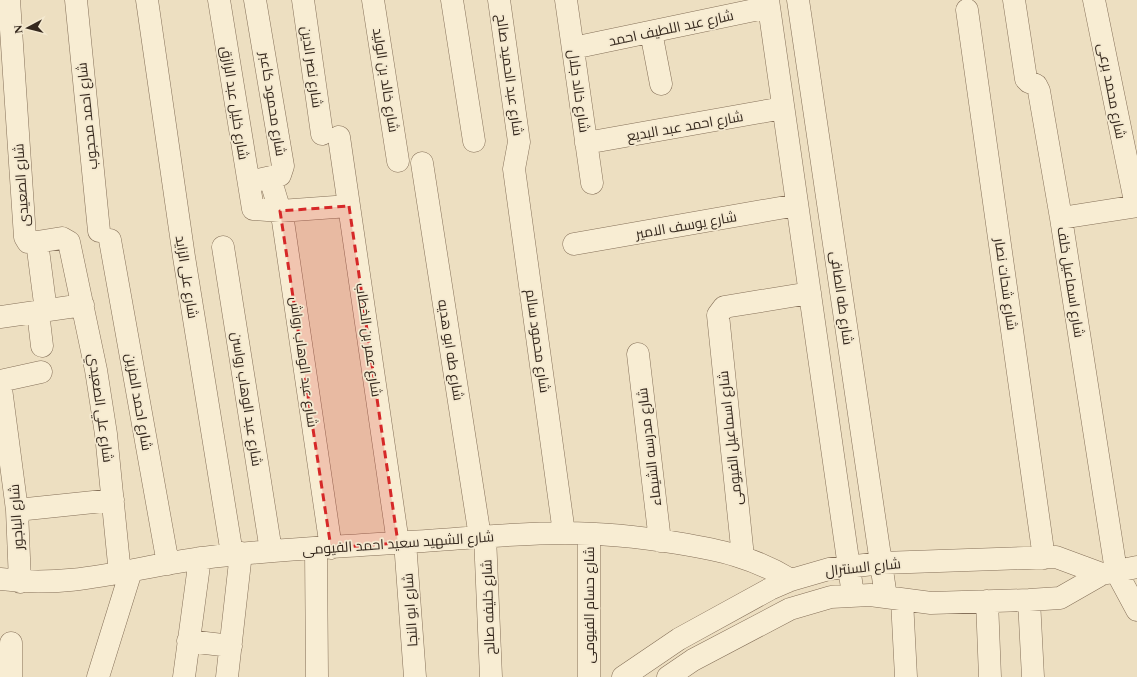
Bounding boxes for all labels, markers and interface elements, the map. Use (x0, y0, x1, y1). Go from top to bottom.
street label: شارع عبد اللطيف احمد (607, 5, 736, 52)
north arrow (8, 8, 48, 48)
street label: شارع عبد الحميد صالح (491, 13, 528, 137)
text: N (10, 24, 28, 35)
street label: شارع نصر الدين (295, 25, 328, 109)
street label: شارع خالد بن الوليد (367, 26, 404, 134)
street label: شارع محمد برعى (1092, 41, 1131, 141)
street label: شارع خليل عبد الرازق (215, 45, 254, 161)
street label: شارع خالد جلال (562, 48, 595, 134)
street label: شارع محمود كاعبر (254, 49, 291, 158)
street label: شارع احمد محجوب (71, 61, 104, 171)
street label: شارع احمد عبد البديع (625, 106, 745, 147)
street label: شارع الصعيدى (8, 143, 35, 227)
street label: شارع يوسف الامير (633, 206, 738, 245)
street label: شارع اسماعيل خلف (1051, 225, 1090, 339)
street label: شارع على الزايد (170, 234, 203, 320)
street label: شارع شحات نصار (989, 236, 1022, 331)
street label: شارع طه الصافى (825, 250, 858, 346)
street label: شارع عمر بن الخطاب (350, 282, 387, 398)
street label: شارع محمود سالم (520, 288, 555, 394)
street label: شارع عبد الوهاب رواش (284, 295, 323, 429)
street label: شارع طه ابو هديه (432, 298, 469, 402)
street label: شارع عبد الوهاب رواسن (226, 330, 267, 468)
street label: شارع علي الصعيدي (81, 352, 119, 464)
street label: شارع احمد المزين (120, 352, 157, 452)
street label: شارع اسماعيل الفيومى (713, 370, 748, 506)
street label: شارع مدرسه الشيماء (632, 387, 667, 507)
street label: شارع الباجور (4, 483, 29, 552)
street label: شارع الشهيد سعيد احمد الفيومى (301, 526, 495, 561)
street label: شارع حسام الفيومى (579, 547, 600, 663)
street label: شارع السنترال (824, 553, 902, 582)
street label: شارع خليفه صالح (476, 559, 501, 655)
street label: شارع ابو النجا (397, 572, 424, 648)

